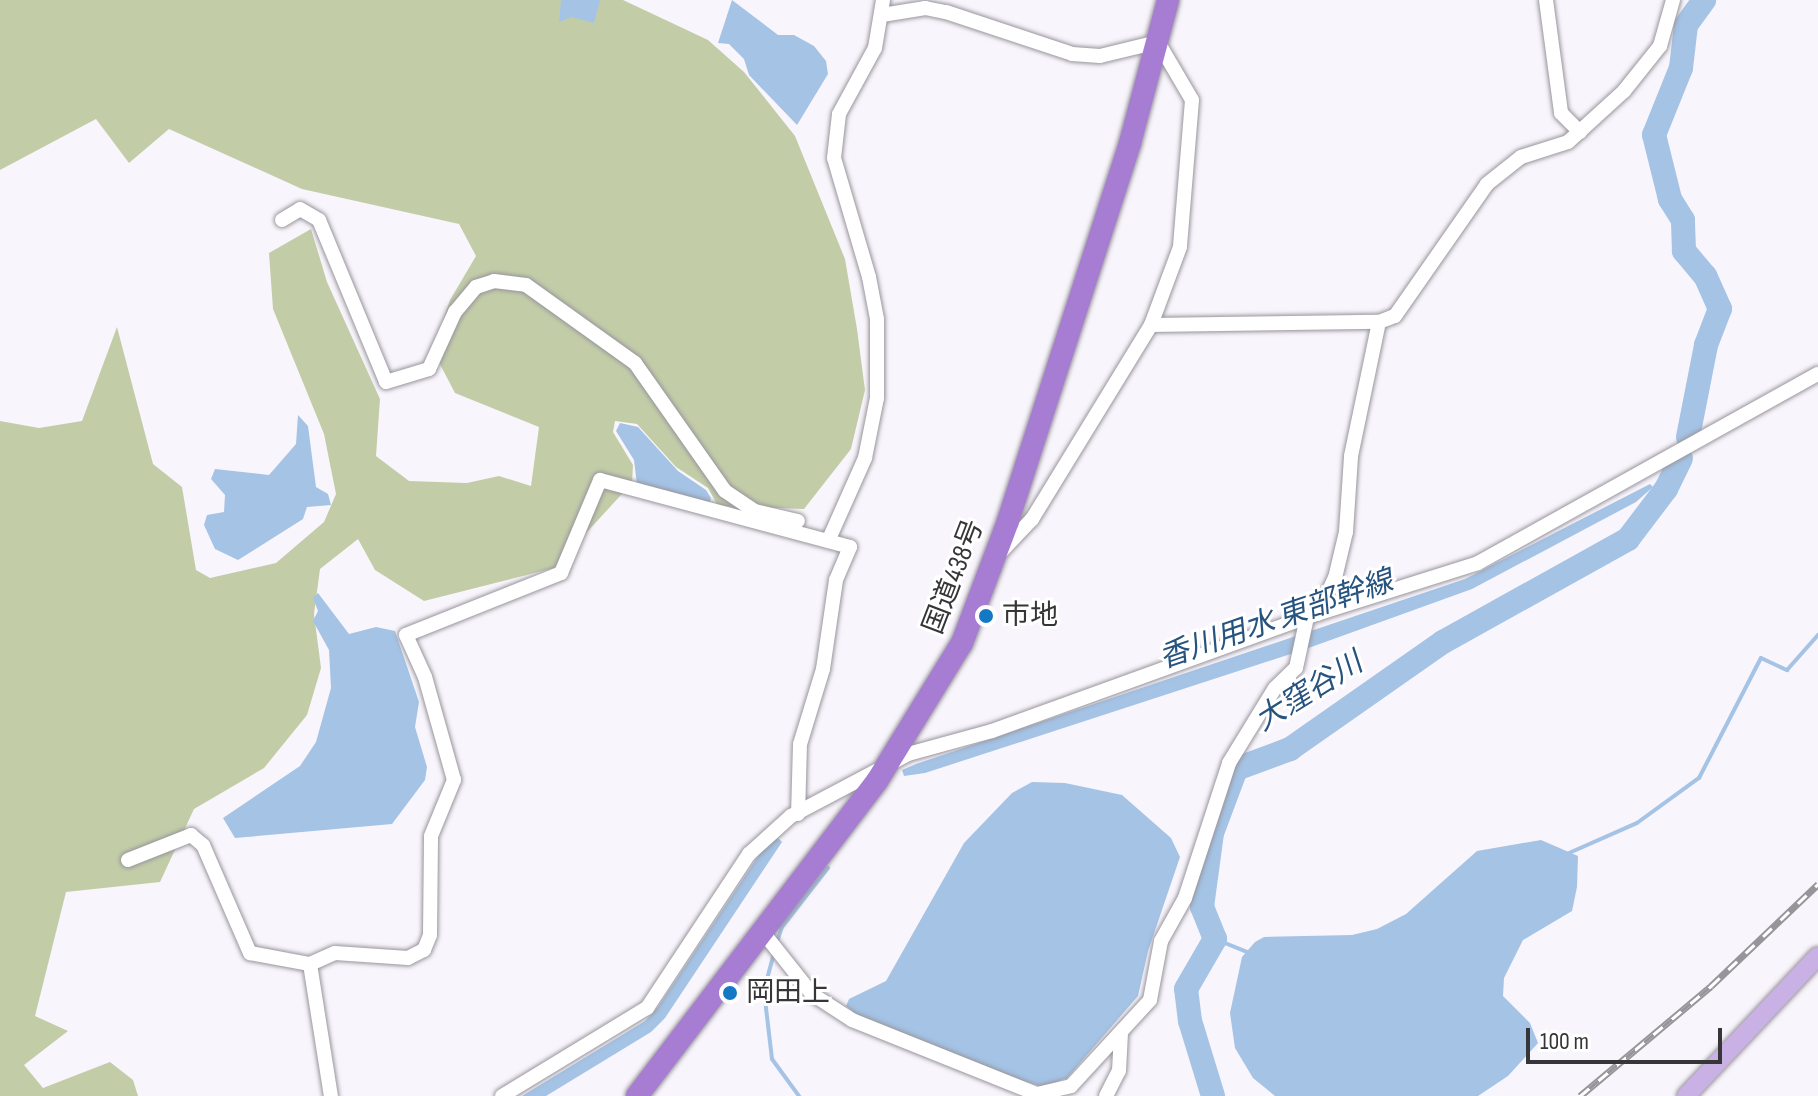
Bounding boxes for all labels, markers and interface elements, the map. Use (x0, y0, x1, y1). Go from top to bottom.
street label: 国道438号 (917, 515, 991, 639)
water label: 香川用水 東部幹線 (1154, 563, 1398, 677)
place label: 市地 (1002, 599, 1058, 633)
marker: 市地 (977, 607, 995, 625)
water label: 大窪谷川 (1249, 645, 1369, 739)
place label: 岡田上 (746, 976, 830, 1010)
marker: 岡田上 (721, 984, 739, 1002)
scale bar (1530, 1012, 1726, 1062)
text: 100 m (1540, 1027, 1589, 1056)

